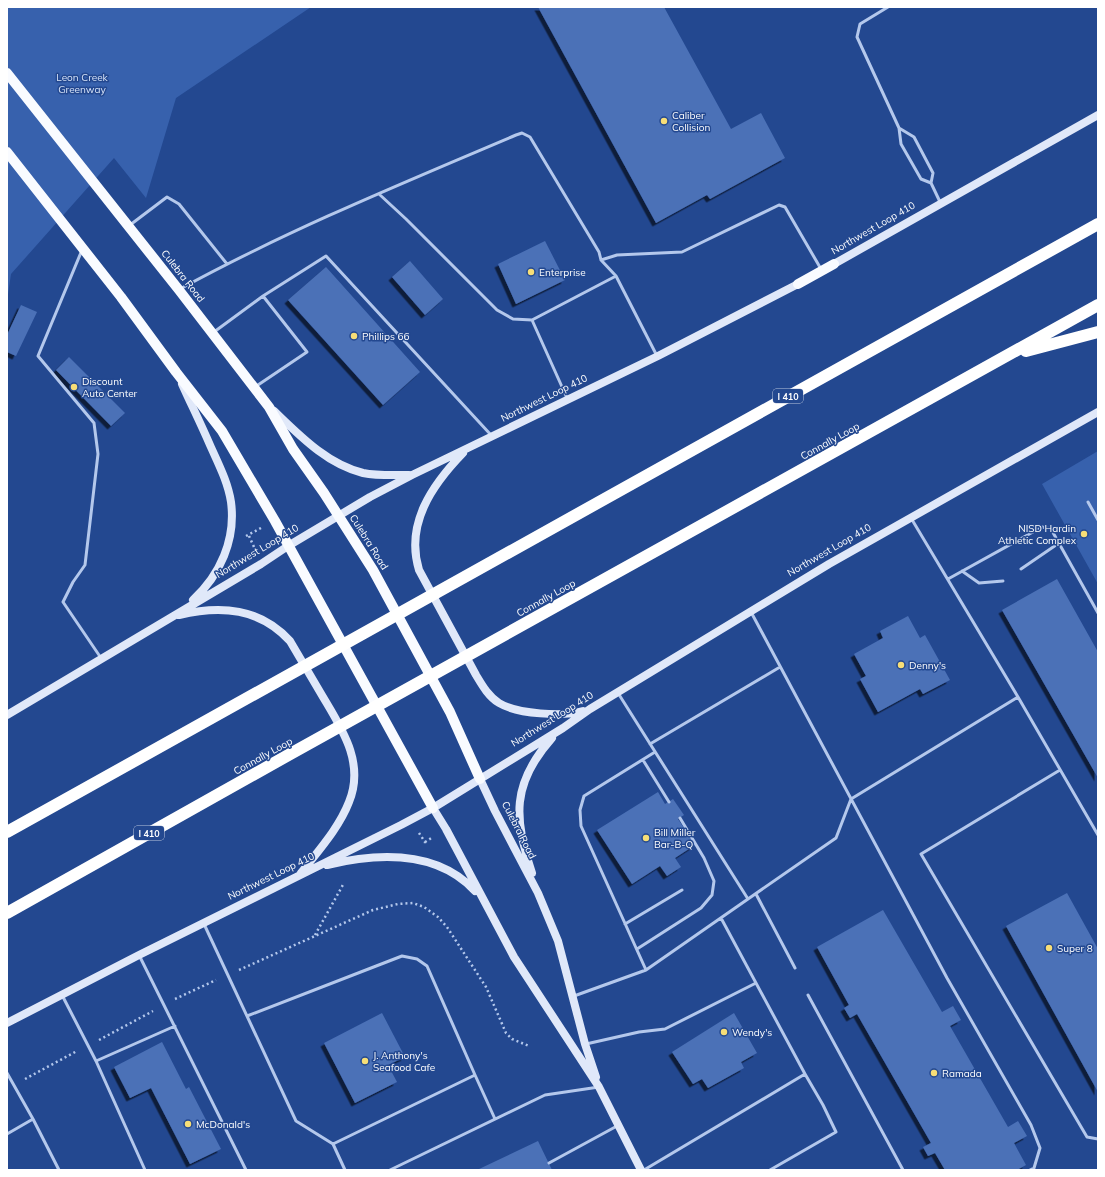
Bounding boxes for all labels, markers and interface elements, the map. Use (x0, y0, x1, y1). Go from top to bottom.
park label: Leon Creek Greenway (56, 71, 109, 96)
place label: Caliber Collision (672, 109, 710, 134)
marker: Caliber Collision (659, 116, 669, 126)
street label: Northwest Loop 410 (829, 199, 917, 257)
street label: Culebra Road (158, 247, 208, 305)
place label: Enterprise (539, 266, 586, 279)
marker: Enterprise (526, 267, 536, 277)
place label: Phillips 66 (362, 330, 409, 343)
marker: Phillips 66 (349, 331, 359, 341)
street label: Northwest Loop 410 (499, 371, 589, 425)
place label: Discount Auto Center (82, 375, 138, 400)
marker: Discount Auto Center (69, 382, 79, 392)
road number: I 410 (773, 389, 803, 403)
street label: Connally Loop (798, 419, 862, 463)
street label: Culebra Road (347, 512, 391, 572)
street label: Northwest Loop 410 (213, 521, 301, 581)
street label: Northwest Loop 410 (785, 521, 873, 579)
place label: NISD Hardin Athletic Complex (998, 522, 1077, 547)
marker: NISD Hardin Athletic Complex (1079, 529, 1089, 539)
street label: Connally Loop (514, 576, 578, 620)
place label: Denny's (909, 659, 946, 672)
marker: Denny's (896, 660, 906, 670)
street label: Northwest Loop 410 (508, 688, 596, 750)
street label: Connally Loop (231, 734, 295, 778)
street label: Culebra Road (499, 799, 539, 861)
road number: I 410 (134, 826, 164, 840)
place label: Bill Miller Bar-B-Q (654, 826, 696, 851)
marker: Bill Miller Bar-B-Q (641, 833, 651, 843)
street label: Northwest Loop 410 (226, 849, 316, 903)
place label: Super 8 (1057, 942, 1093, 955)
marker: Super 8 (1044, 943, 1054, 953)
place label: Wendy's (732, 1026, 772, 1039)
marker: Wendy's (719, 1027, 729, 1037)
place label: J. Anthony's Seafood Cafe (373, 1049, 435, 1074)
marker: J. Anthony's Seafood Cafe (360, 1056, 370, 1066)
place label: Ramada (942, 1067, 982, 1080)
marker: Ramada (929, 1068, 939, 1078)
place label: McDonald's (196, 1118, 250, 1131)
marker: McDonald's (183, 1119, 193, 1129)

